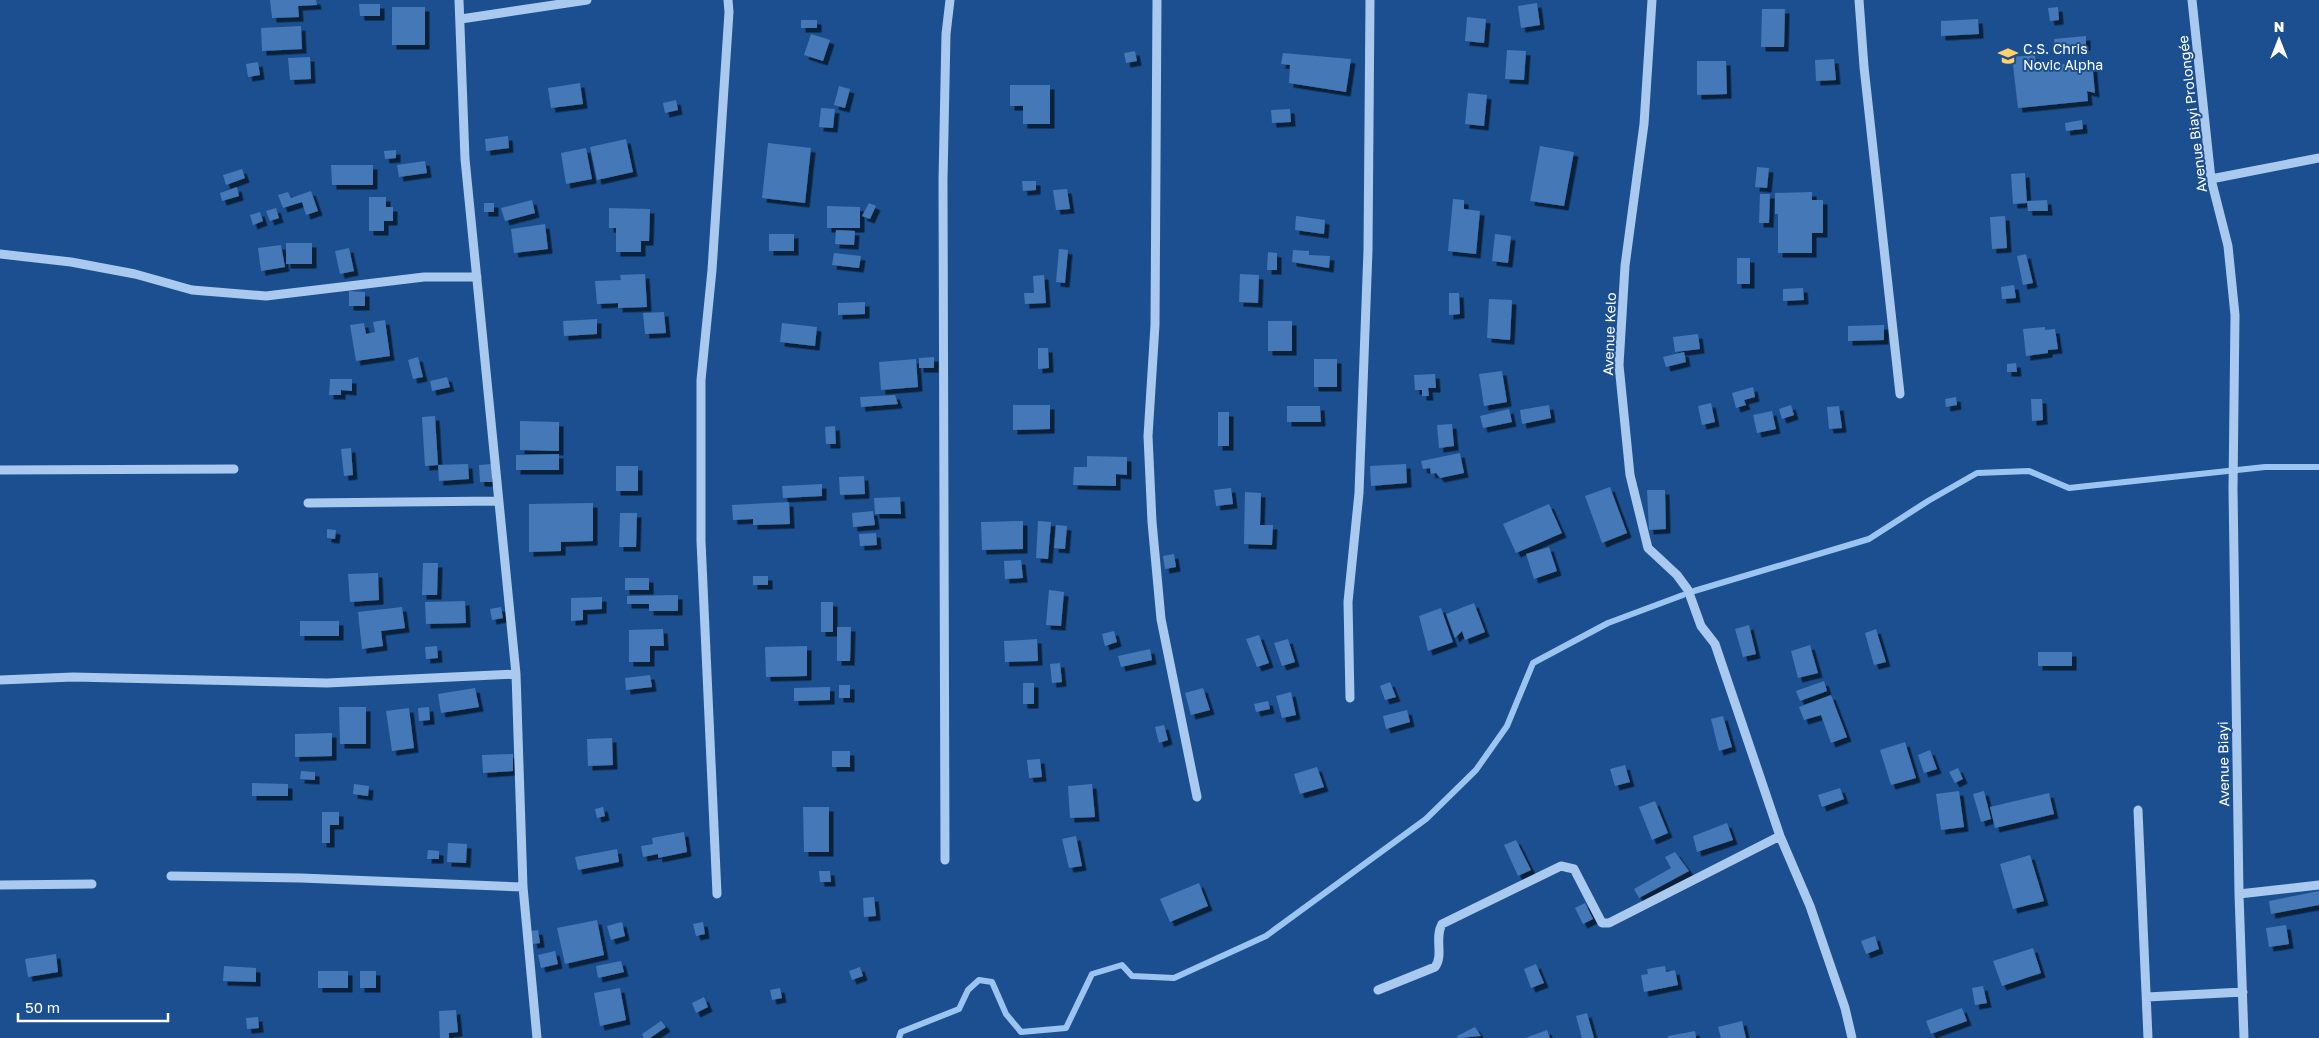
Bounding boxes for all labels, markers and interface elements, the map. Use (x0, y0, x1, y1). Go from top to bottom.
north arrow (2254, 15, 2304, 65)
text: N (2274, 18, 2284, 35)
street label: Avenue Biayi Prolongée (2174, 35, 2210, 193)
place label: C.S. Chris Novic Alpha (2023, 40, 2103, 73)
school or university icon: C.S. Chris Novic Alpha (1997, 45, 2019, 67)
street label: Avenue Kelo (1599, 292, 1619, 376)
street label: Avenue Biayi (2214, 721, 2232, 807)
scale bar (18, 990, 168, 1022)
text: 50 m (25, 998, 60, 1016)

